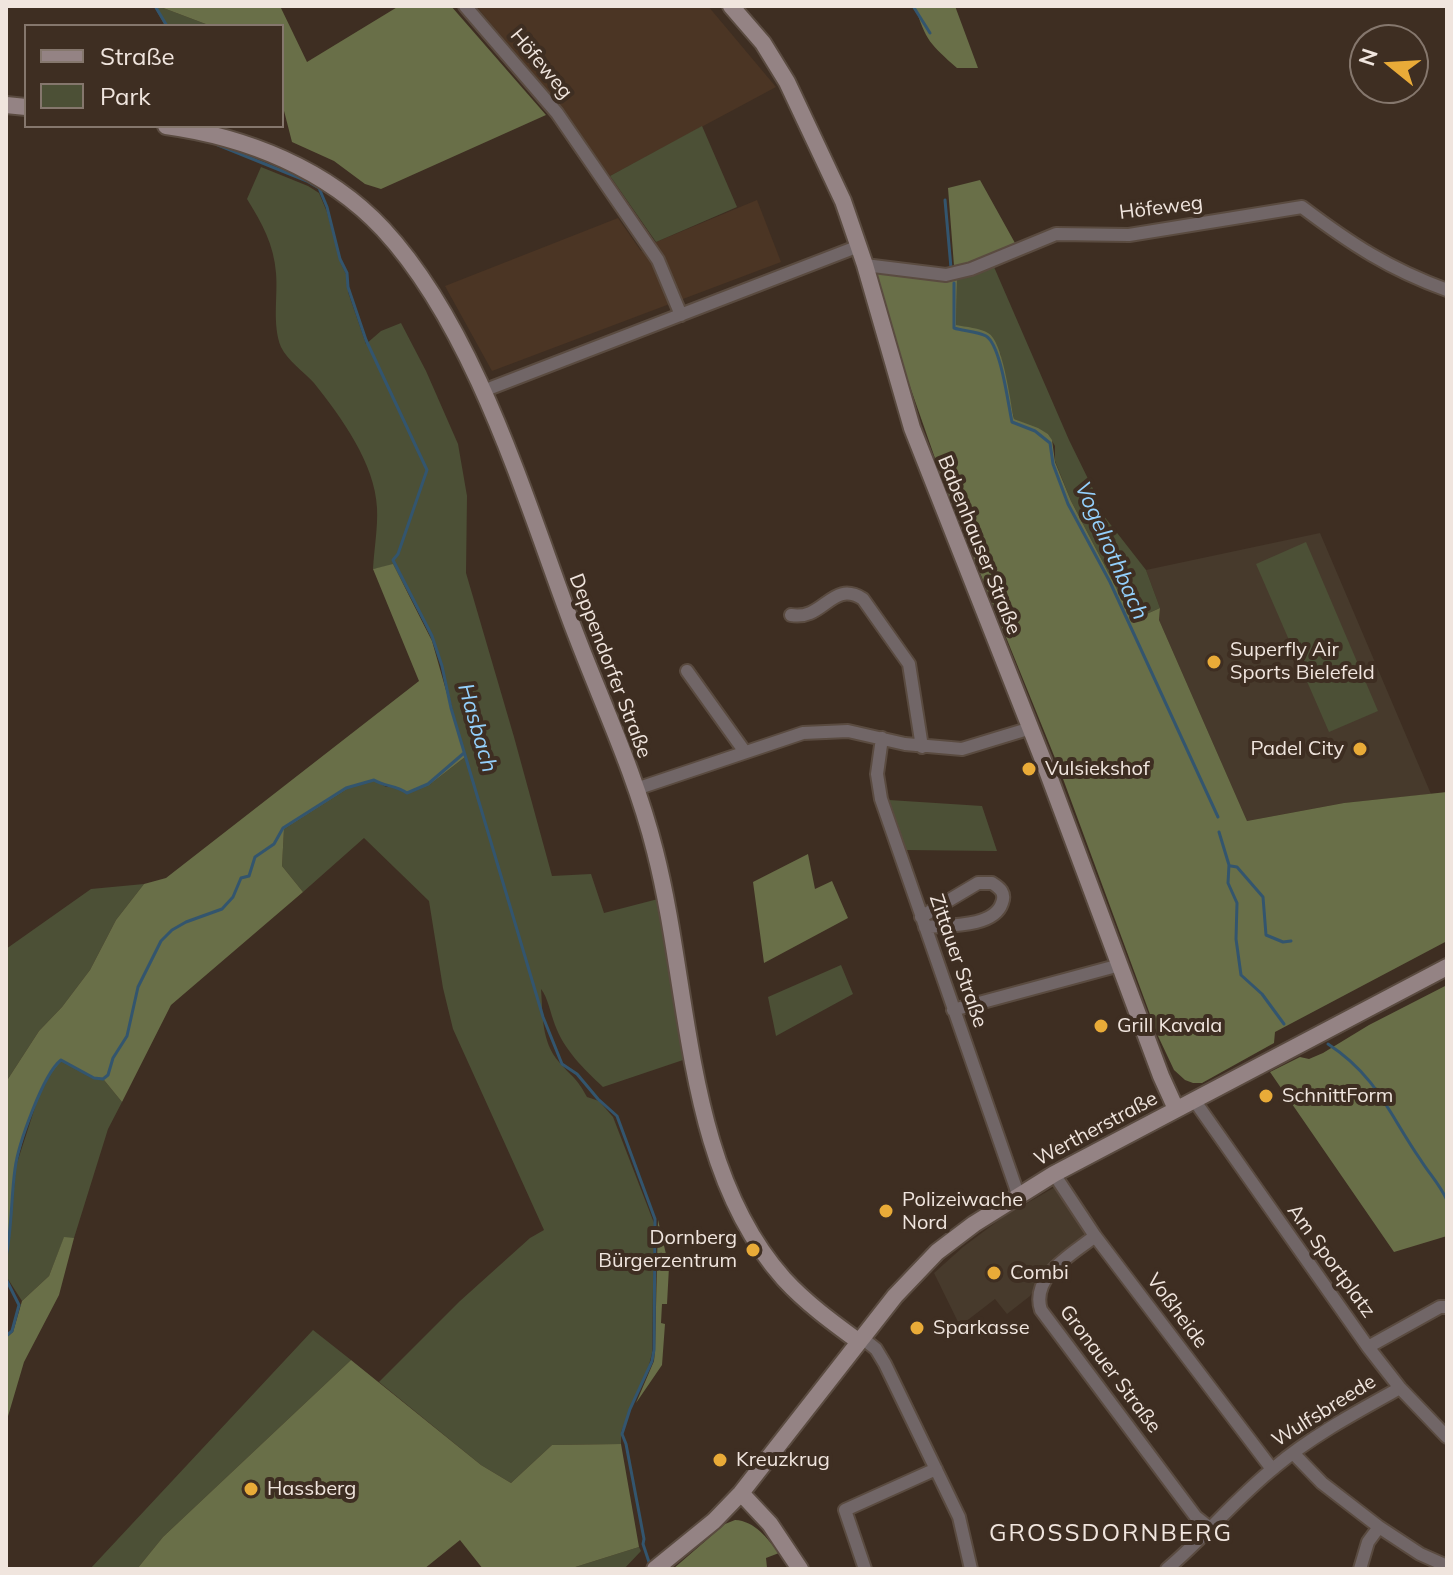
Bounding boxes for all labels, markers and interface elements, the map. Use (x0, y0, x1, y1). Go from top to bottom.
legend (24, 24, 284, 128)
street label: Höfeweg (505, 24, 577, 104)
north arrow (1349, 24, 1429, 104)
text: Straße (100, 41, 175, 71)
text: N (1352, 45, 1384, 69)
text: Park (100, 81, 151, 111)
street label: Höfeweg (1118, 191, 1204, 225)
street label: Babenhauser Straße (932, 452, 1026, 638)
water label: Vogelrothbach (1069, 478, 1153, 624)
street label: Deppendorfer Straße (564, 570, 656, 762)
place label: Superfly Air Sports Bielefeld (1230, 638, 1375, 685)
marker: Superfly Air Sports Bielefeld (1205, 653, 1223, 671)
water label: Hasbach (452, 681, 502, 775)
place label: Padel City (1250, 737, 1344, 761)
marker: Padel City (1351, 740, 1369, 758)
place label: Vulsiekshof (1045, 757, 1150, 781)
marker: Vulsiekshof (1020, 760, 1038, 778)
street label: Zittauer Straße (924, 891, 992, 1031)
place label: Grill Kavala (1117, 1014, 1222, 1038)
marker: Grill Kavala (1092, 1017, 1110, 1035)
place label: SchnittForm (1282, 1084, 1393, 1108)
street label: Wertherstraße (1030, 1086, 1162, 1172)
marker: SchnittForm (1257, 1087, 1275, 1105)
place label: Polizeiwache Nord (902, 1188, 1023, 1235)
street label: Am Sportplatz (1282, 1200, 1380, 1322)
marker: Polizeiwache Nord (877, 1202, 895, 1220)
place label: Dornberg Bürgerzentrum (598, 1226, 737, 1273)
marker: Dornberg Bürgerzentrum (744, 1241, 762, 1259)
place label: Combi (1010, 1261, 1069, 1285)
marker: Combi (985, 1264, 1003, 1282)
street label: Voßheide (1141, 1269, 1213, 1353)
street label: Gronauer Straße (1054, 1300, 1166, 1438)
place label: Sparkasse (933, 1316, 1030, 1340)
marker: Sparkasse (908, 1319, 926, 1337)
street label: Wulfsbreede (1268, 1370, 1380, 1452)
place label: Kreuzkrug (736, 1448, 830, 1472)
marker: Kreuzkrug (711, 1451, 729, 1469)
place label: Hassberg (267, 1477, 356, 1501)
marker: Hassberg (242, 1480, 260, 1498)
district label: GROSSDORNBERG (989, 1520, 1233, 1548)

